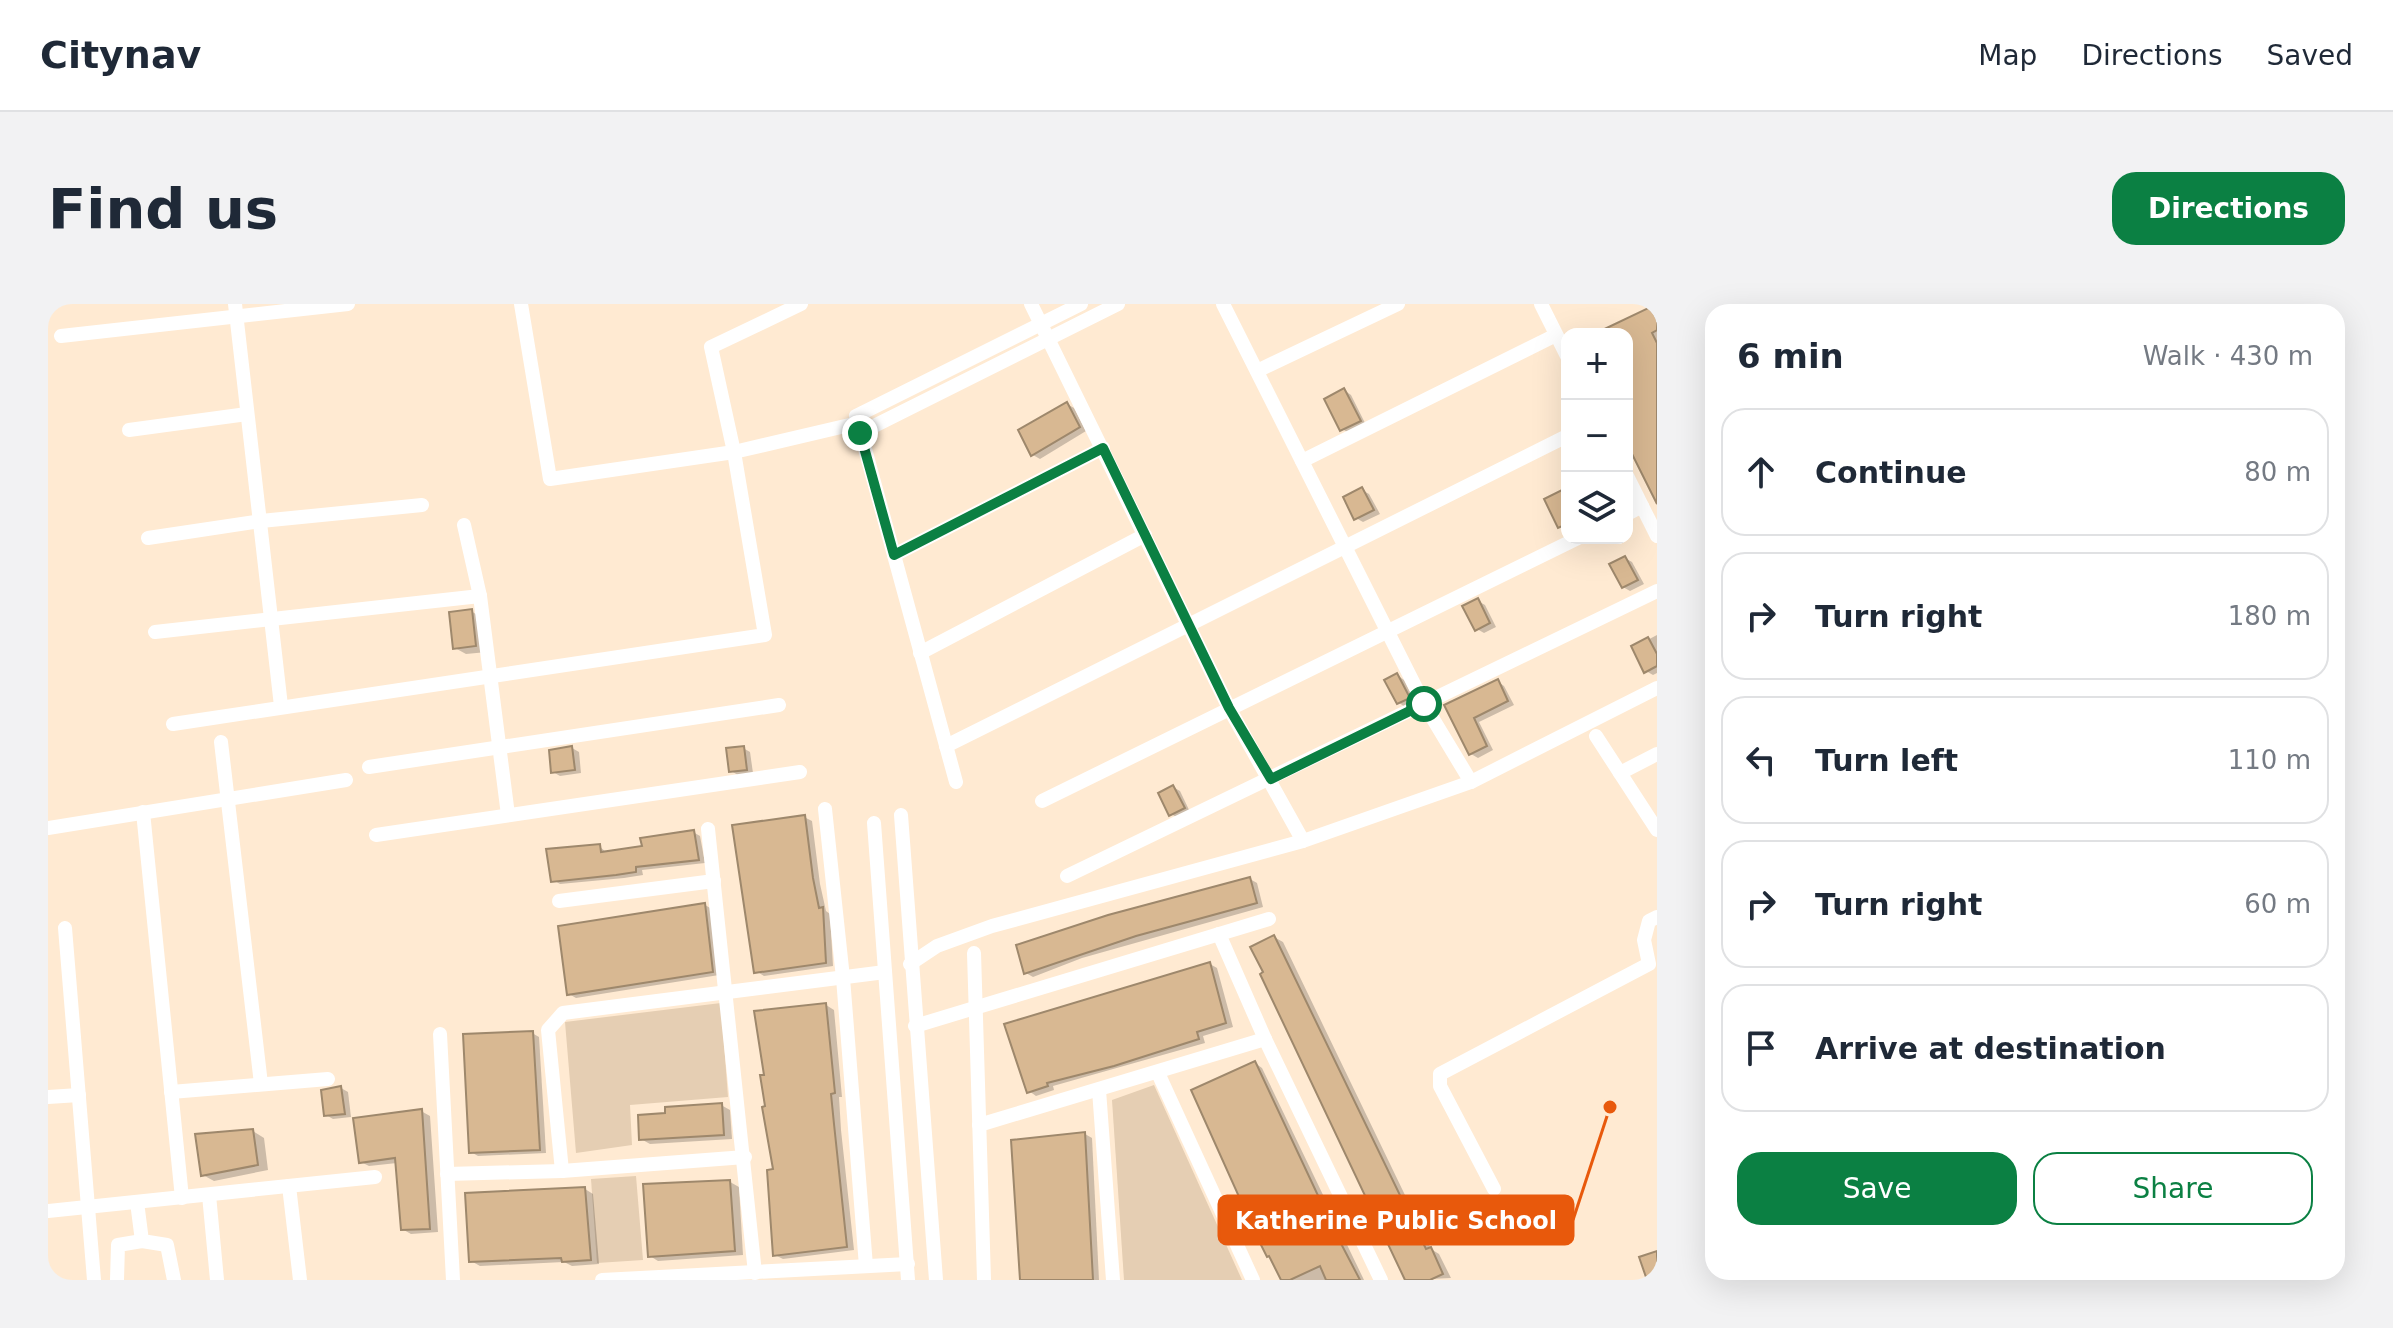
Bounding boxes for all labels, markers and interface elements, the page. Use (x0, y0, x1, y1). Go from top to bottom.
text: Citynav (40, 33, 201, 77)
text: Map (1978, 39, 2037, 72)
text: Directions (2081, 39, 2222, 72)
text: Saved (2266, 39, 2353, 72)
button: Directions (2112, 172, 2345, 245)
text: Find us (48, 176, 278, 241)
map controls (1561, 328, 1633, 544)
button: + (1561, 328, 1633, 400)
text: 6 min (1737, 336, 1844, 376)
text: Walk · 430 m (2143, 341, 2313, 371)
button: − (1561, 400, 1633, 472)
route end (842, 415, 878, 451)
icon: ahead (1739, 450, 1783, 494)
text: Continue (1815, 455, 1967, 490)
text: 80 m (2244, 457, 2311, 487)
button: layers (1561, 472, 1633, 544)
icon: right (1739, 594, 1783, 638)
text: Turn right (1815, 599, 1982, 634)
text: 180 m (2228, 601, 2311, 631)
route start (1406, 686, 1442, 722)
icon: left (1739, 738, 1783, 782)
text: Turn left (1815, 743, 1958, 778)
text: 110 m (2228, 745, 2311, 775)
icon: right (1739, 882, 1783, 926)
text: Turn right (1815, 887, 1982, 922)
text: 60 m (2244, 889, 2311, 919)
icon: arrive (1739, 1026, 1783, 1070)
text: Arrive at destination (1815, 1031, 2166, 1066)
button: Save (1737, 1152, 2017, 1225)
button: Share (2033, 1152, 2313, 1225)
callout: Katherine Public School (1219, 1196, 1573, 1244)
text: Katherine Public School (1235, 1207, 1557, 1235)

